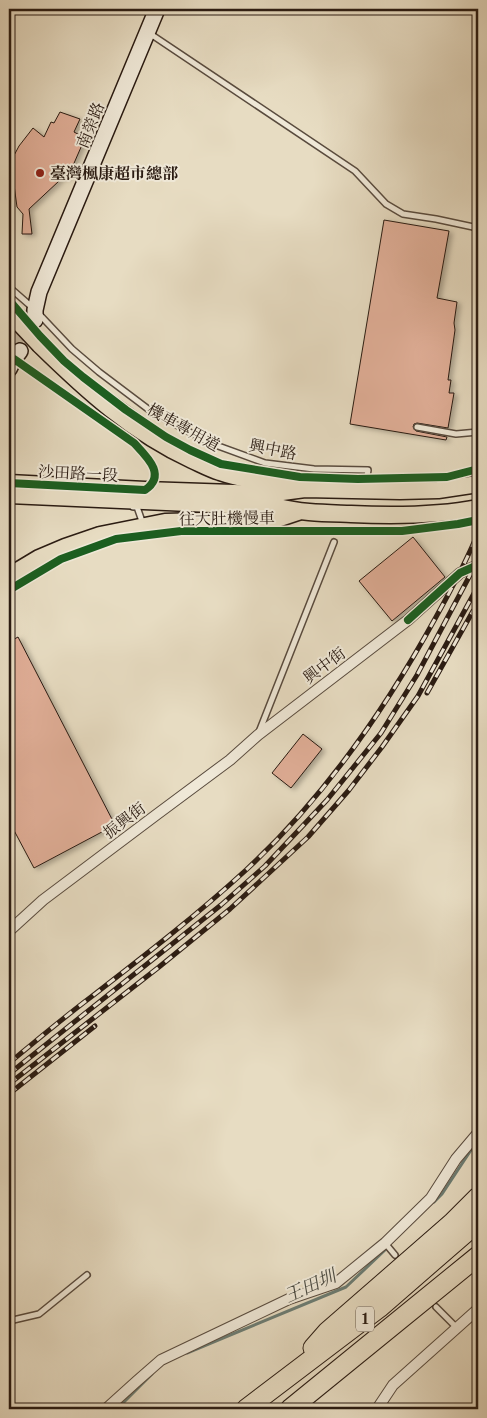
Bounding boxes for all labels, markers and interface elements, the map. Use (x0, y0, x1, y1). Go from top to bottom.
street label: 南榮路 (72, 99, 108, 151)
place label: 臺灣楓康超市總部 (50, 163, 179, 183)
marker: 臺灣楓康超市總部 (34, 167, 46, 179)
street label: 機車專用道 (144, 399, 224, 455)
street label: 興中路 (248, 435, 298, 463)
street label: 沙田路一段 (38, 461, 118, 485)
street label: 往大肚機慢車 (179, 507, 275, 529)
street label: 興中街 (299, 643, 349, 687)
street label: 振興街 (99, 798, 149, 842)
water label: 王田圳 (281, 1264, 342, 1307)
road number: 1 (356, 1306, 374, 1332)

